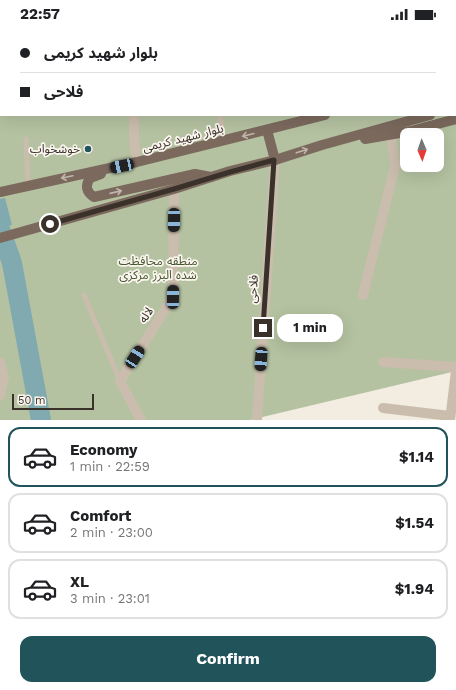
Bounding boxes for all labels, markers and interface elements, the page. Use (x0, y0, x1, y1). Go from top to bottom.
text: 22:57 (20, 5, 60, 23)
text: بلوار شهید کریمی (44, 44, 158, 62)
text: فلاحی (44, 83, 83, 101)
street label: بلوار شهید کریمی (141, 121, 225, 155)
north arrow (400, 128, 444, 172)
map controls (400, 128, 444, 172)
one-way arrow (242, 131, 255, 139)
place label: خوشخواب (30, 142, 80, 156)
marker: خوشخواب (83, 144, 93, 154)
one-way arrow (295, 147, 307, 155)
car (109, 158, 135, 174)
one-way arrow (61, 173, 74, 181)
one-way arrow (109, 188, 122, 196)
car (168, 208, 180, 232)
route start (41, 215, 59, 233)
park label: منطقه محافظت شده البرز مرکزی (118, 254, 198, 282)
street label: فلاحی (245, 274, 261, 304)
car (167, 285, 179, 309)
street label: لاله (136, 305, 156, 325)
callout: 1 min (277, 314, 343, 342)
route end (254, 319, 272, 337)
text: 1 min (293, 320, 327, 335)
car (123, 344, 147, 370)
car (254, 347, 268, 371)
scale bar (12, 392, 94, 411)
text: 50 m (18, 394, 45, 407)
icon: car (22, 439, 58, 475)
text: Economy (70, 441, 137, 459)
text: $1.14 (399, 448, 434, 466)
text: 1 min · 22:59 (70, 459, 150, 474)
icon: car (22, 505, 58, 541)
text: Comfort (70, 507, 131, 525)
text: $1.54 (395, 514, 434, 532)
text: 2 min · 23:00 (70, 525, 153, 540)
icon: car (22, 571, 58, 607)
text: XL (70, 573, 89, 591)
text: $1.94 (395, 580, 434, 598)
text: 3 min · 23:01 (70, 591, 150, 606)
button: Confirm (20, 636, 436, 682)

